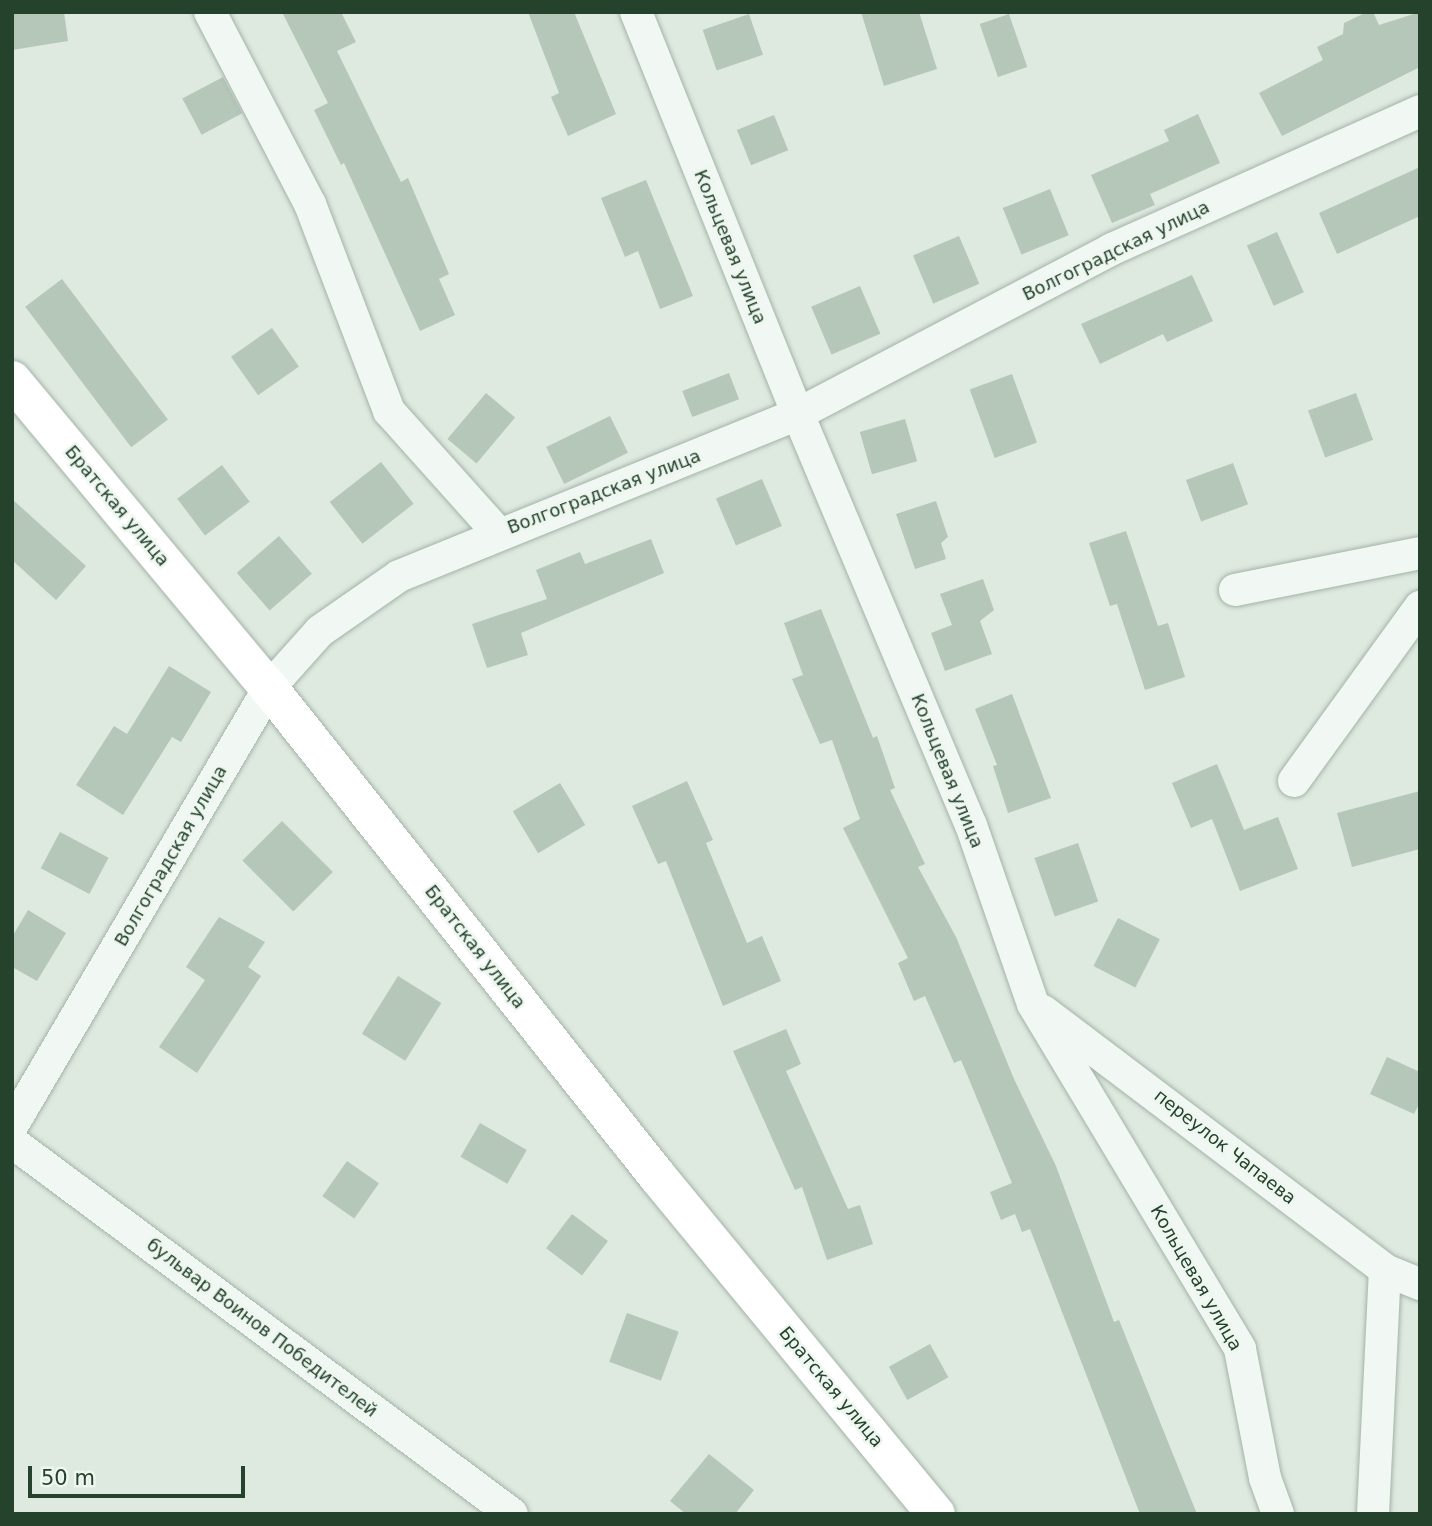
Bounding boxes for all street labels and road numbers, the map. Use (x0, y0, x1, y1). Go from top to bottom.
street label: Кольцевая улица (689, 167, 771, 327)
street label: Волгоградская улица (1019, 196, 1213, 306)
street label: Братская улица (60, 441, 174, 571)
street label: Волгоградская улица (504, 445, 704, 539)
street label: Кольцевая улица (906, 691, 988, 851)
street label: Волгоградская улица (110, 762, 232, 950)
street label: Братская улица (420, 881, 530, 1013)
street label: переулок Чапаева (1150, 1085, 1300, 1209)
street label: Кольцевая улица (1146, 1201, 1246, 1355)
street label: бульвар Воинов Победителей (142, 1234, 382, 1422)
street label: Братская улица (774, 1322, 888, 1452)

